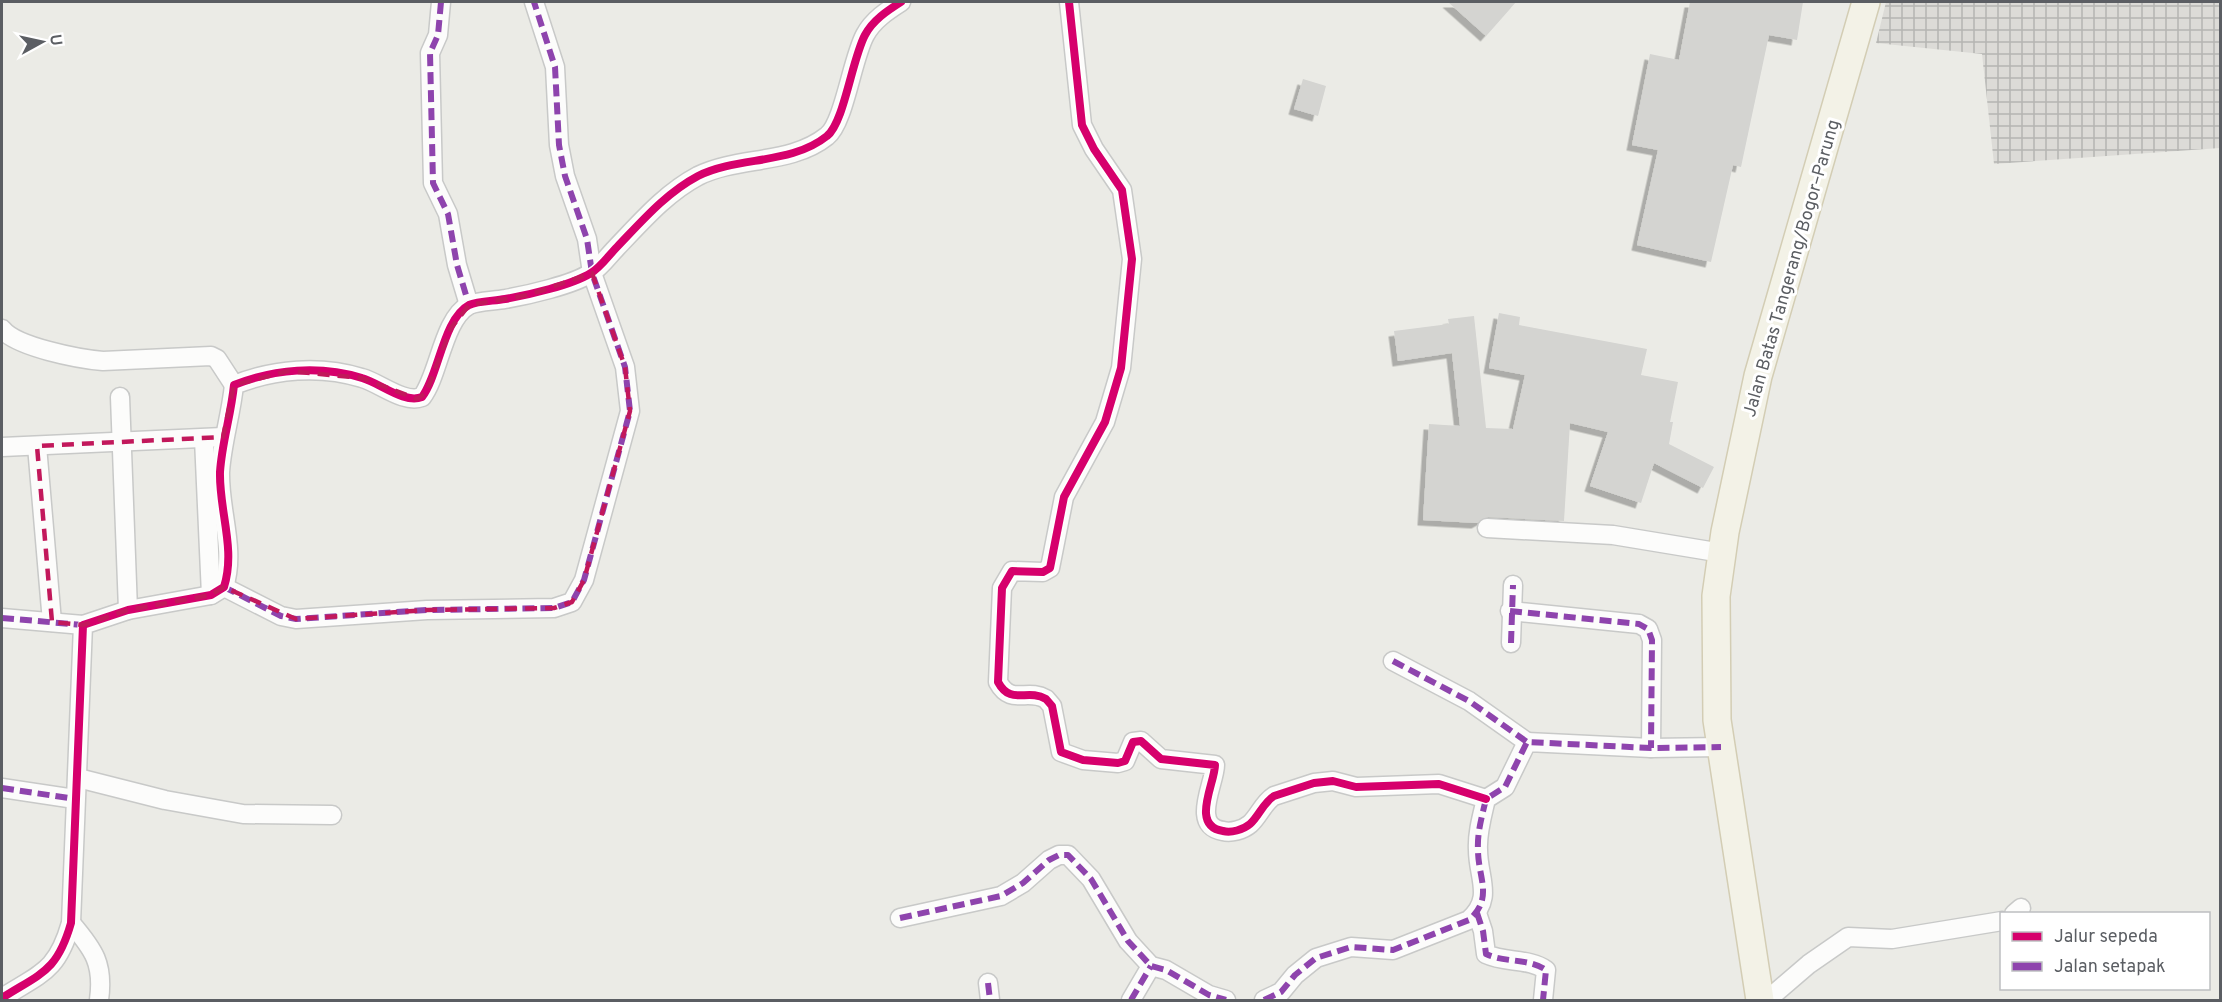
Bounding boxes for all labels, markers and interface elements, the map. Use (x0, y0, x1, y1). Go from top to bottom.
north arrow (12, 12, 72, 72)
text: U (44, 33, 66, 47)
street label: Jalan Batas Tangerang/Bogor–Parung (1739, 117, 1846, 420)
legend (2000, 912, 2210, 990)
text: Jalur sepeda (2054, 926, 2158, 949)
text: Jalan setapak (2054, 956, 2166, 979)

